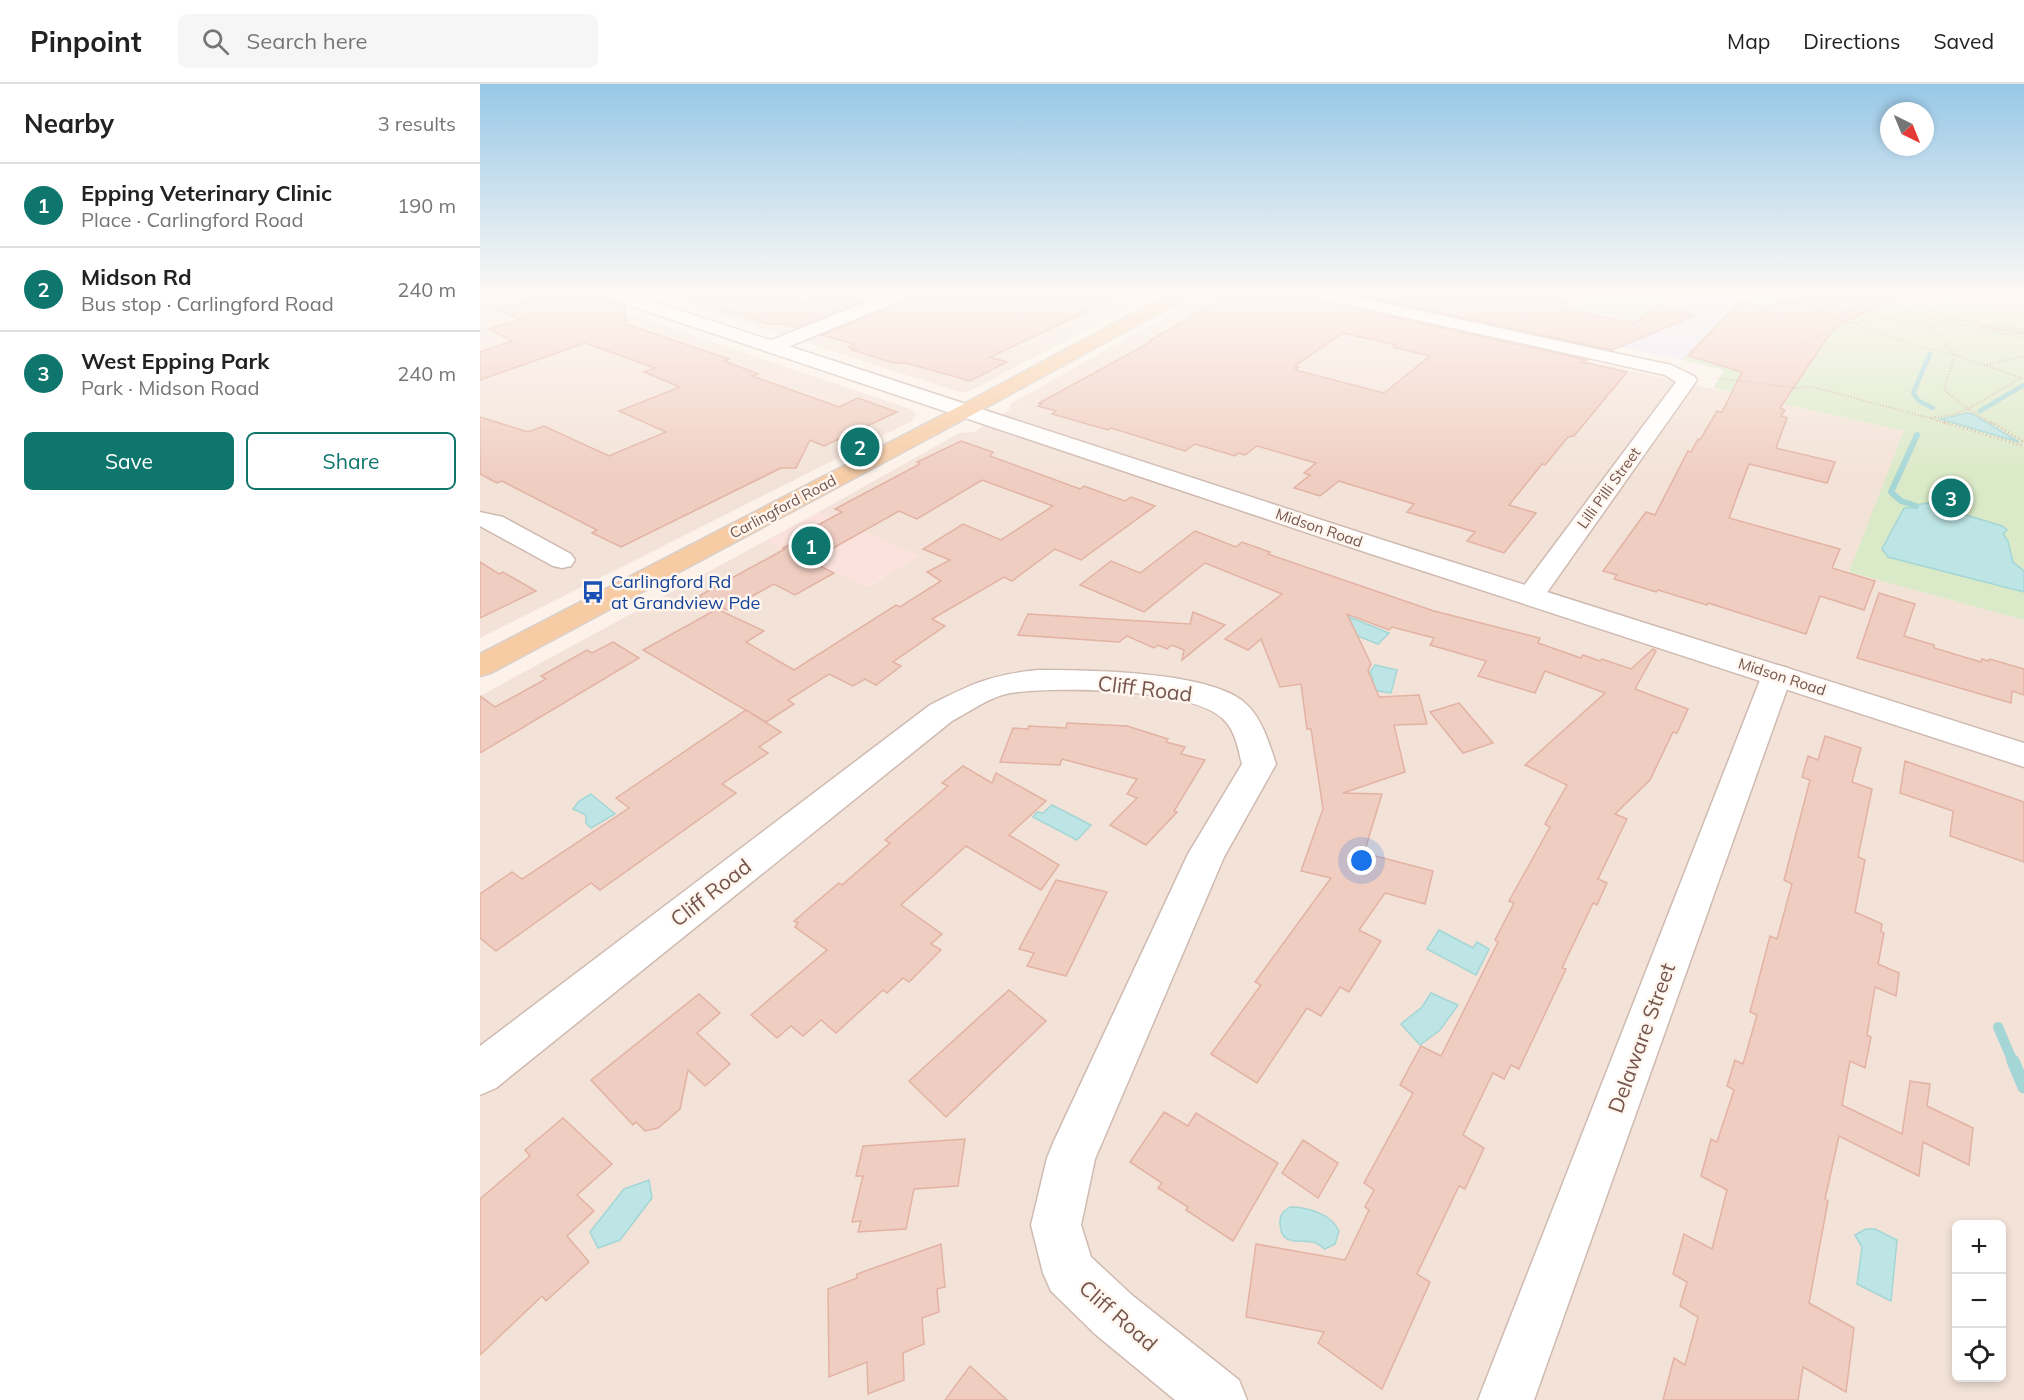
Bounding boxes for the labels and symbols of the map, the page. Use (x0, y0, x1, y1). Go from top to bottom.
north arrow (1880, 102, 1934, 156)
pin: 2 (840, 424, 880, 470)
street label: Lilli Pilli Street (1573, 443, 1644, 532)
street label: Carlingford Road (726, 470, 839, 543)
pin: 3 (1932, 476, 1970, 520)
street label: Midson Road (1273, 504, 1365, 551)
pin: 1 (792, 524, 830, 568)
place label: Carlingford Rd at Grandview Pde (611, 570, 760, 614)
bus stop icon: Carlingford Rd at Grandview Pde (580, 579, 606, 605)
street label: Midson Road (1736, 653, 1828, 700)
street label: Cliff Road (1096, 669, 1194, 707)
your location (1347, 846, 1376, 875)
street label: Cliff Road (665, 853, 756, 932)
street label: Delaware Street (1602, 959, 1680, 1116)
street label: Cliff Road (1074, 1274, 1163, 1356)

